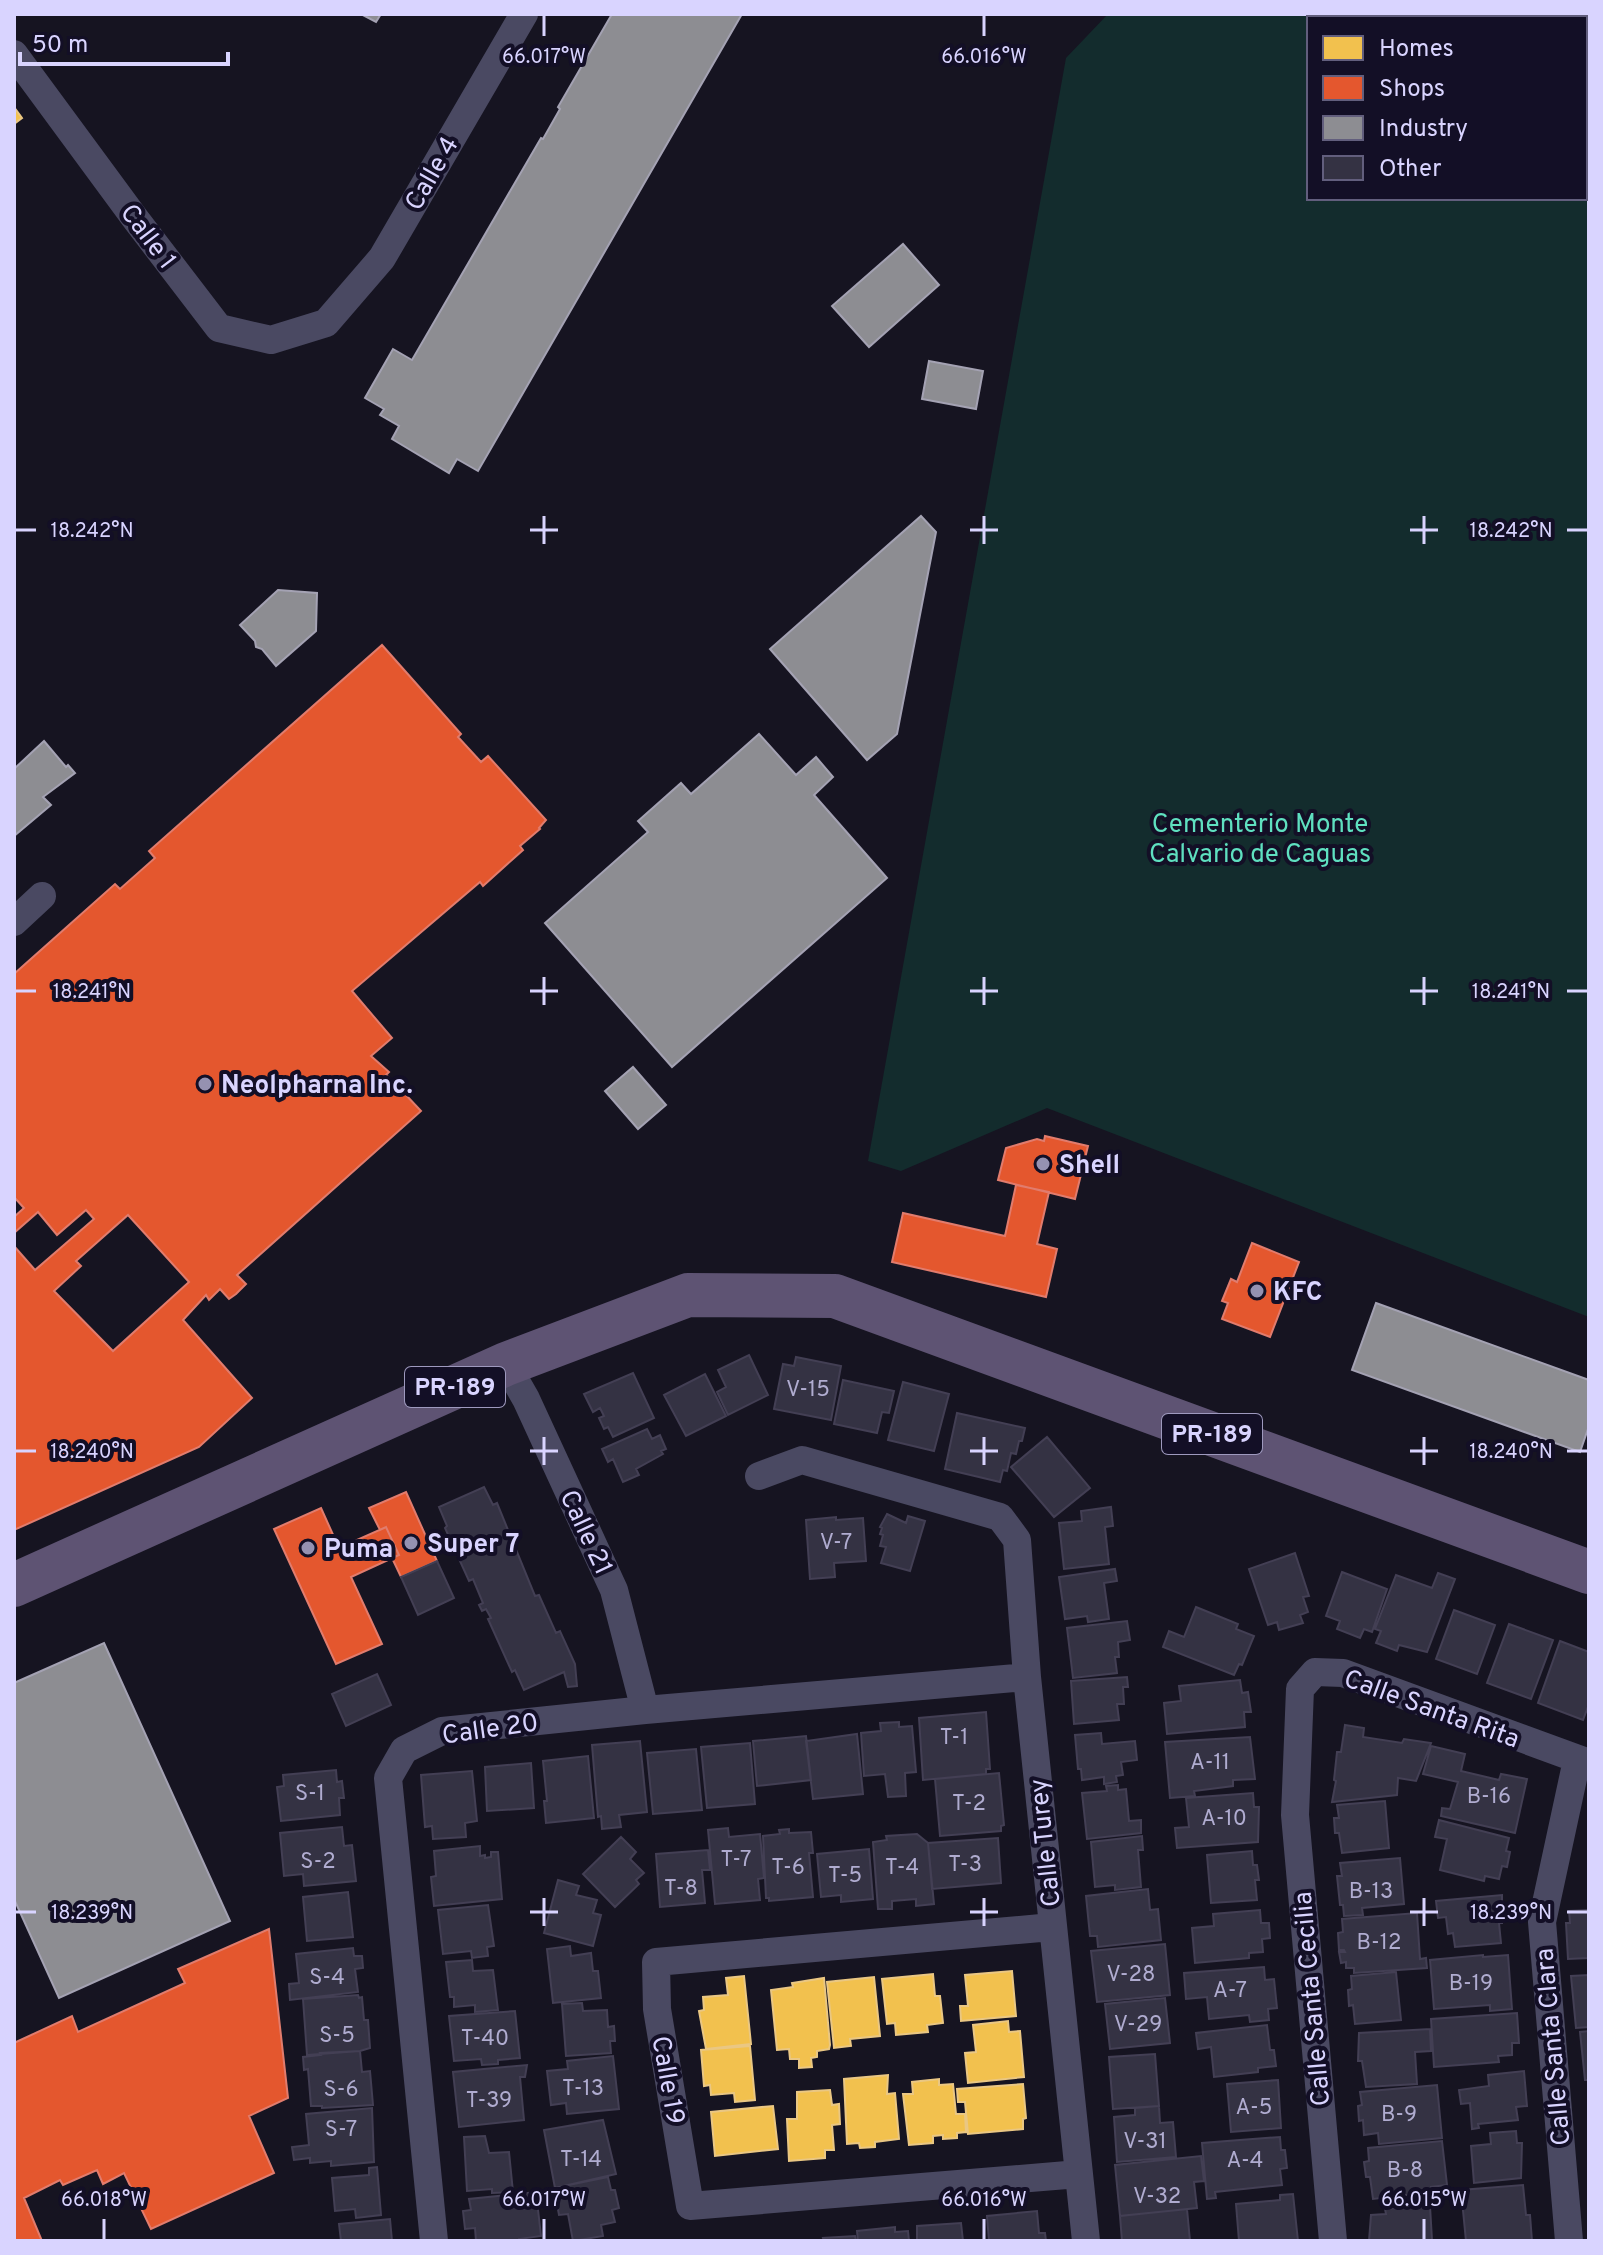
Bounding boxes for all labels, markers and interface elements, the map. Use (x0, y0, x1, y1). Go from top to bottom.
scale bar (20, 16, 228, 66)
legend (1307, 16, 1587, 200)
text: 50 m (32, 31, 88, 61)
text: Homes (1379, 35, 1454, 65)
text: 66.017°W (502, 45, 586, 71)
text: 66.016°W (941, 45, 1027, 71)
text: Shops (1379, 75, 1445, 105)
text: Industry (1379, 115, 1468, 145)
street label: Calle 4 (399, 131, 468, 217)
text: Other (1379, 155, 1441, 185)
street label: Calle 1 (112, 198, 182, 277)
text: 18.242°N (50, 519, 134, 545)
text: 18.242°N (1469, 519, 1553, 545)
park label: Cementerio Monte Calvario de Caguas (1149, 809, 1371, 872)
text: 18.241°N (53, 980, 131, 1006)
text: 18.241°N (1472, 980, 1550, 1006)
place label: Neolpharna Inc. (221, 1070, 413, 1103)
marker: Neolpharna Inc. (196, 1075, 214, 1093)
place label: Shell (1059, 1150, 1120, 1183)
marker: Shell (1034, 1155, 1052, 1173)
place label: KFC (1273, 1277, 1322, 1310)
marker: KFC (1248, 1282, 1266, 1300)
road number: PR-189 (405, 1367, 505, 1407)
house number: V-15 (786, 1377, 830, 1404)
road number: PR-189 (1162, 1414, 1262, 1454)
text: 18.240°N (50, 1440, 134, 1466)
text: 18.240°N (1469, 1440, 1553, 1466)
street label: Calle 21 (551, 1485, 619, 1581)
place label: Super 7 (427, 1529, 519, 1562)
house number: V-7 (820, 1530, 852, 1557)
place label: Puma (324, 1534, 393, 1567)
marker: Super 7 (402, 1534, 420, 1552)
marker: Puma (299, 1539, 317, 1557)
street label: Calle Santa Rita (1339, 1663, 1524, 1757)
street label: Calle 20 (440, 1707, 541, 1754)
house number: T-1 (940, 1725, 968, 1752)
house number: A-11 (1190, 1750, 1230, 1777)
street label: Calle Turey (1023, 1777, 1070, 1909)
house number: S-1 (295, 1781, 325, 1808)
house number: B-16 (1467, 1784, 1511, 1811)
house number: T-2 (952, 1791, 986, 1818)
house number: A-10 (1201, 1806, 1247, 1833)
house number: T-7 (721, 1847, 751, 1874)
house number: S-2 (300, 1849, 336, 1876)
house number: T-3 (948, 1852, 982, 1879)
house number: T-6 (771, 1855, 805, 1882)
house number: T-4 (885, 1855, 919, 1882)
house number: T-5 (828, 1863, 862, 1890)
house number: T-8 (664, 1876, 698, 1903)
house number: B-13 (1349, 1879, 1393, 1906)
street label: Calle Santa Cecilia (1288, 1890, 1339, 2108)
text: 18.239°N (51, 1901, 133, 1927)
text: 18.239°N (1470, 1901, 1552, 1927)
house number: B-12 (1357, 1930, 1401, 1957)
street label: Calle Santa Clara (1529, 1947, 1580, 2147)
house number: V-28 (1107, 1962, 1155, 1989)
house number: S-4 (309, 1965, 345, 1992)
house number: B-19 (1449, 1971, 1493, 1998)
house number: A-7 (1213, 1978, 1247, 2005)
house number: V-29 (1114, 2012, 1162, 2039)
house number: S-5 (319, 2023, 355, 2050)
house number: T-40 (461, 2026, 509, 2053)
street label: Calle 19 (643, 2034, 691, 2127)
house number: T-13 (562, 2076, 604, 2103)
house number: S-6 (323, 2077, 359, 2104)
house number: T-39 (466, 2088, 512, 2115)
house number: A-5 (1235, 2095, 1273, 2122)
house number: B-9 (1381, 2102, 1417, 2129)
house number: S-7 (325, 2117, 357, 2144)
house number: V-31 (1123, 2129, 1167, 2156)
house number: T-14 (560, 2147, 602, 2174)
house number: A-4 (1226, 2148, 1264, 2175)
house number: B-8 (1387, 2158, 1423, 2185)
house number: V-32 (1133, 2184, 1181, 2211)
text: 66.018°W (61, 2188, 147, 2214)
text: 66.017°W (502, 2188, 586, 2214)
text: 66.016°W (941, 2188, 1027, 2214)
text: 66.015°W (1381, 2188, 1467, 2214)

